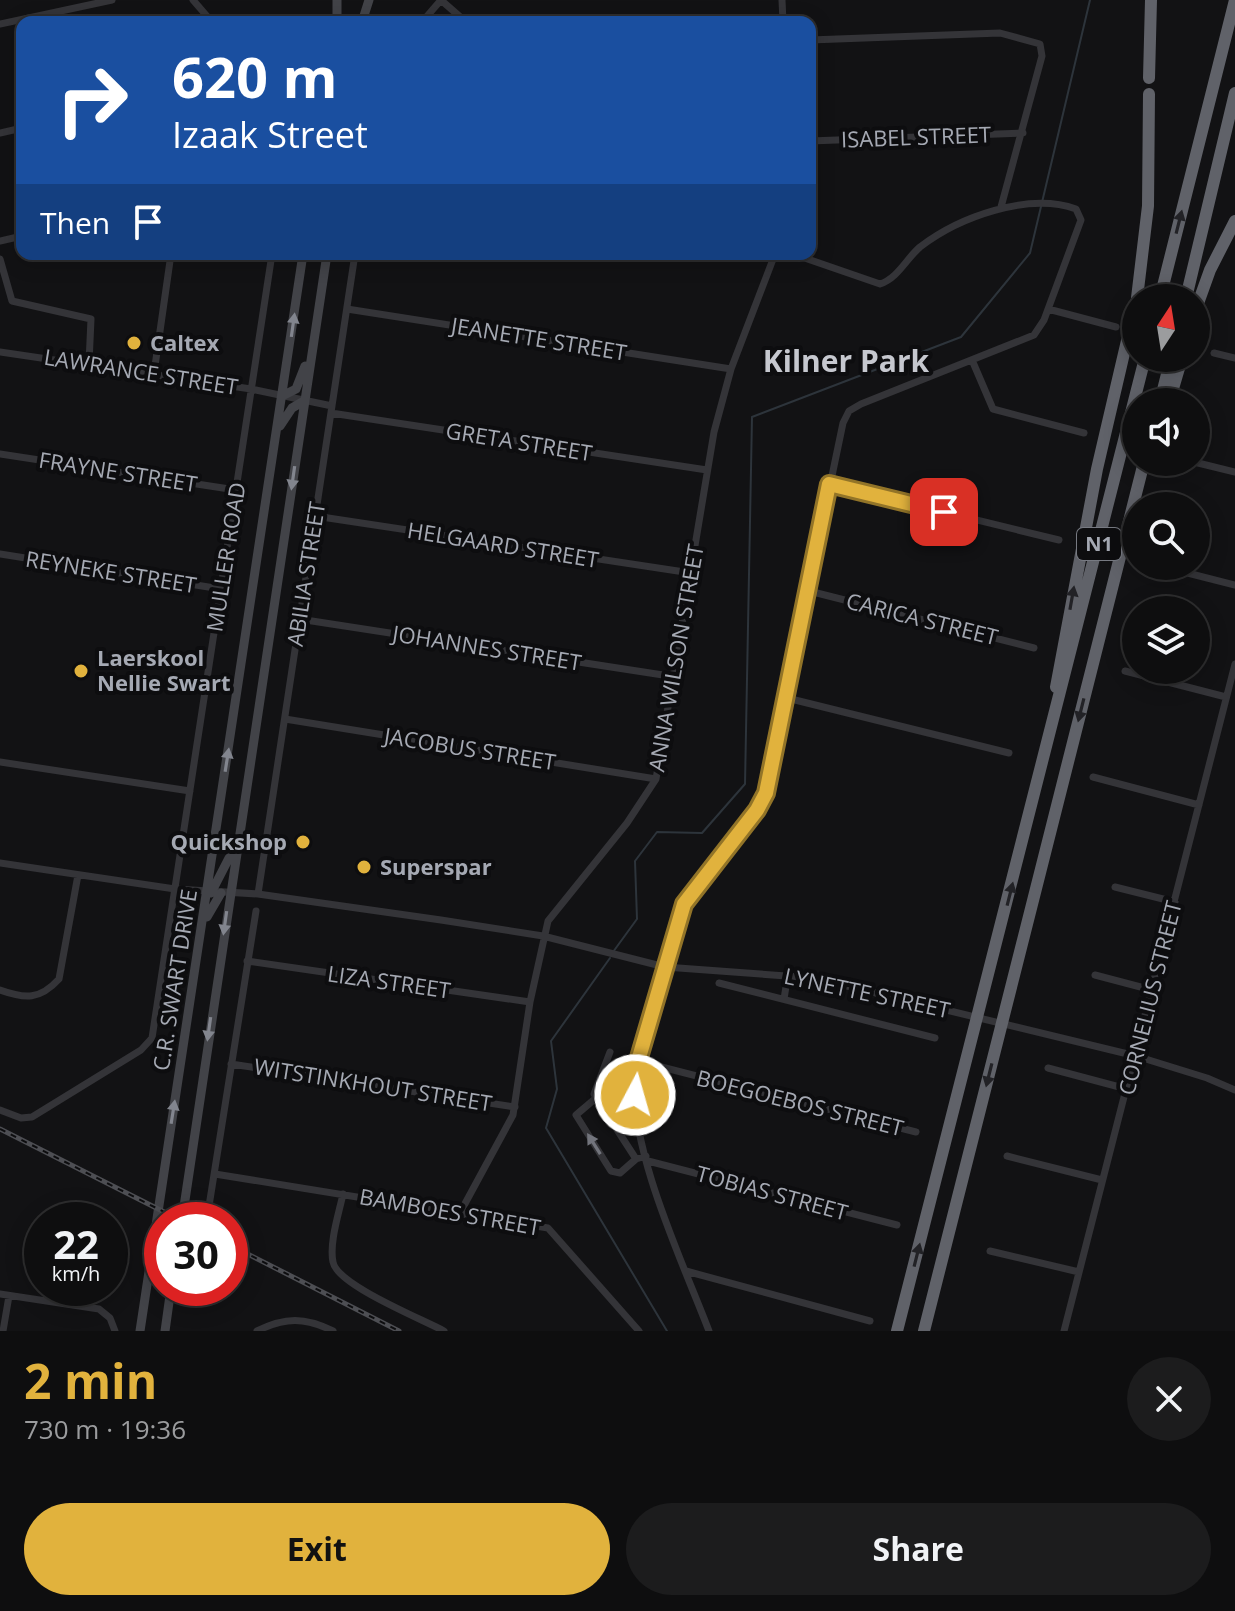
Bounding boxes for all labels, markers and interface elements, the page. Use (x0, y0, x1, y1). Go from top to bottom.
text: 620 m (172, 38, 338, 114)
icon: right (40, 48, 144, 152)
text: Izaak Street (172, 110, 368, 159)
street label: ISABEL STREET (840, 118, 991, 154)
icon: arrive (126, 200, 170, 244)
text: Then (40, 202, 110, 243)
one-way arrow (1173, 210, 1185, 235)
north arrow (1122, 284, 1210, 372)
map controls (1122, 284, 1210, 684)
street label: JEANETTE STREET (447, 309, 629, 367)
one-way arrow (287, 312, 300, 337)
place label: Caltex (150, 327, 220, 357)
marker: Caltex (125, 334, 143, 352)
district label: Kilner Park (763, 340, 930, 381)
street label: LAWRANCE STREET (42, 341, 240, 401)
button: sound (1122, 388, 1210, 476)
street label: GRETA STREET (444, 415, 595, 467)
street label: FRAYNE STREET (37, 444, 200, 498)
one-way arrow (286, 466, 299, 491)
pin (910, 478, 978, 546)
street label: MULLER ROAD (198, 480, 252, 634)
icon: arrive (922, 490, 966, 534)
button: search (1122, 492, 1210, 580)
street label: ABILIA STREET (279, 499, 331, 648)
street label: HELGAARD STREET (405, 514, 601, 574)
road number: N1 (1077, 528, 1121, 560)
street label: ANNA WILSON STREET (640, 542, 710, 774)
street label: REYNEKE STREET (24, 543, 199, 599)
street label: CARICA STREET (843, 585, 1001, 651)
one-way arrow (1066, 585, 1078, 610)
button: layers (1122, 596, 1210, 684)
street label: JOHANNES STREET (389, 617, 584, 677)
place label: Laerskool Nellie Swart (97, 642, 231, 697)
marker: Laerskool Nellie Swart (72, 662, 90, 680)
one-way arrow (1075, 698, 1087, 723)
street label: JACOBUS STREET (380, 719, 558, 776)
one-way arrow (221, 748, 234, 773)
place label: Quickshop (170, 826, 287, 856)
marker: Quickshop (294, 833, 312, 851)
place label: Superspar (380, 851, 492, 881)
marker: Superspar (355, 858, 373, 876)
one-way arrow (1005, 882, 1017, 907)
street label: C.R. SWART DRIVE (145, 887, 203, 1073)
street label: CORNELIUS STREET (1110, 898, 1188, 1098)
one-way arrow (218, 911, 231, 936)
street label: LIZA STREET (326, 958, 453, 1005)
street label: LYNETTE STREET (781, 960, 953, 1024)
one-way arrow (202, 1017, 215, 1042)
street label: WITSTINKHOUT STREET (252, 1050, 494, 1118)
position arrow (593, 1053, 677, 1137)
street label: BOEGOEBOS STREET (694, 1062, 907, 1142)
one-way arrow (982, 1062, 994, 1087)
one-way arrow (167, 1099, 180, 1124)
one-way arrow (587, 1133, 601, 1155)
street label: TOBIAS STREET (693, 1157, 851, 1227)
street label: BAMBOES STREET (357, 1180, 543, 1242)
speed limit sign: 30 (144, 1202, 248, 1306)
text: 22 (53, 1216, 99, 1271)
one-way arrow (911, 1243, 923, 1268)
text: km/h (52, 1260, 100, 1287)
text: 2 min (24, 1348, 157, 1413)
button: close (1127, 1357, 1211, 1441)
text: 730 m · 19:36 (24, 1411, 186, 1447)
button: Exit (24, 1503, 610, 1595)
button: Share (626, 1503, 1211, 1595)

